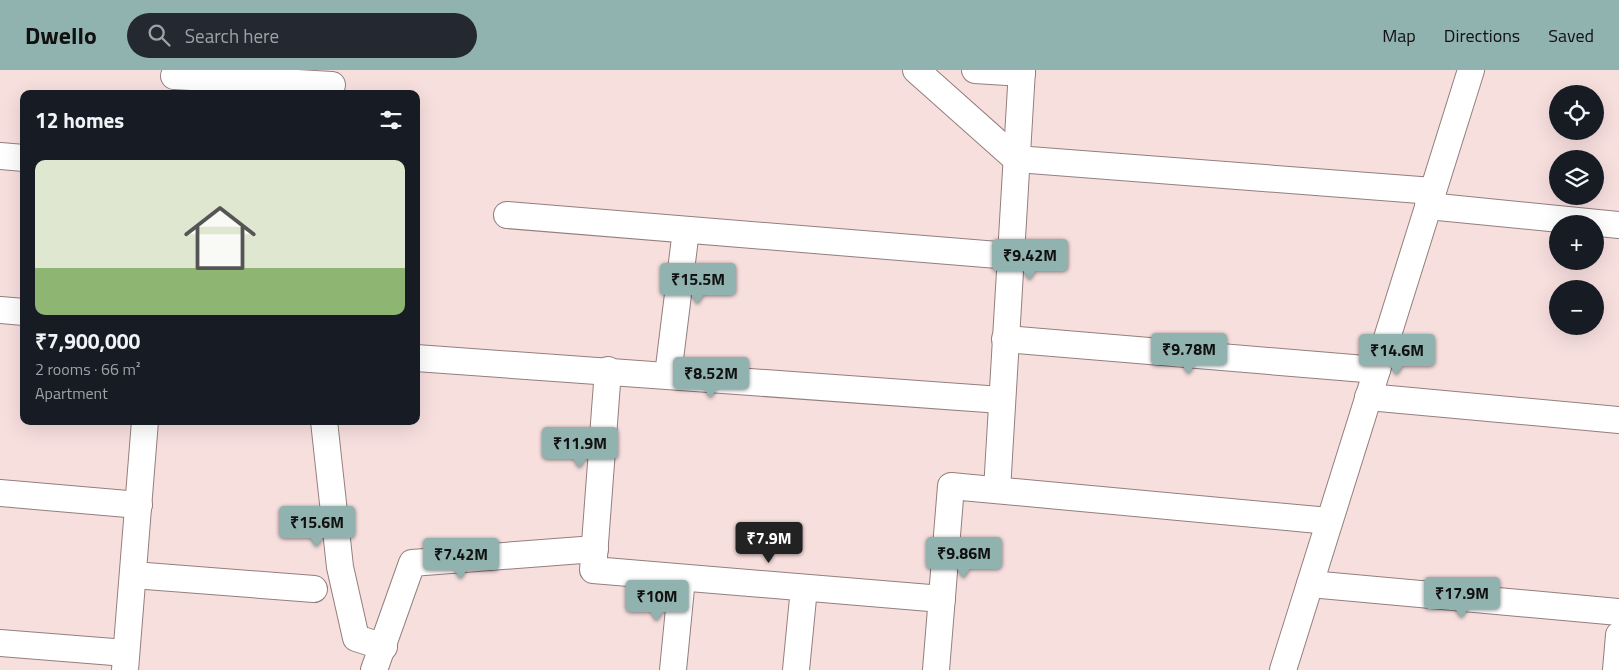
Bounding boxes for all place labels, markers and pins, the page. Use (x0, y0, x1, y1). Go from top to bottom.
pin: ₹9.42M (989, 238, 1071, 281)
pin: ₹15.5M (657, 262, 739, 305)
pin: ₹9.78M (1148, 332, 1230, 375)
pin: ₹14.6M (1356, 334, 1438, 376)
pin: ₹8.52M (670, 356, 752, 399)
pin: ₹11.9M (539, 426, 621, 469)
pin: ₹15.6M (276, 506, 358, 548)
pin: ₹7.9M (734, 522, 804, 564)
pin: ₹9.86M (923, 536, 1005, 579)
pin: ₹7.42M (420, 538, 502, 580)
pin: ₹17.9M (1421, 576, 1503, 619)
pin: ₹10M (627, 580, 687, 622)

